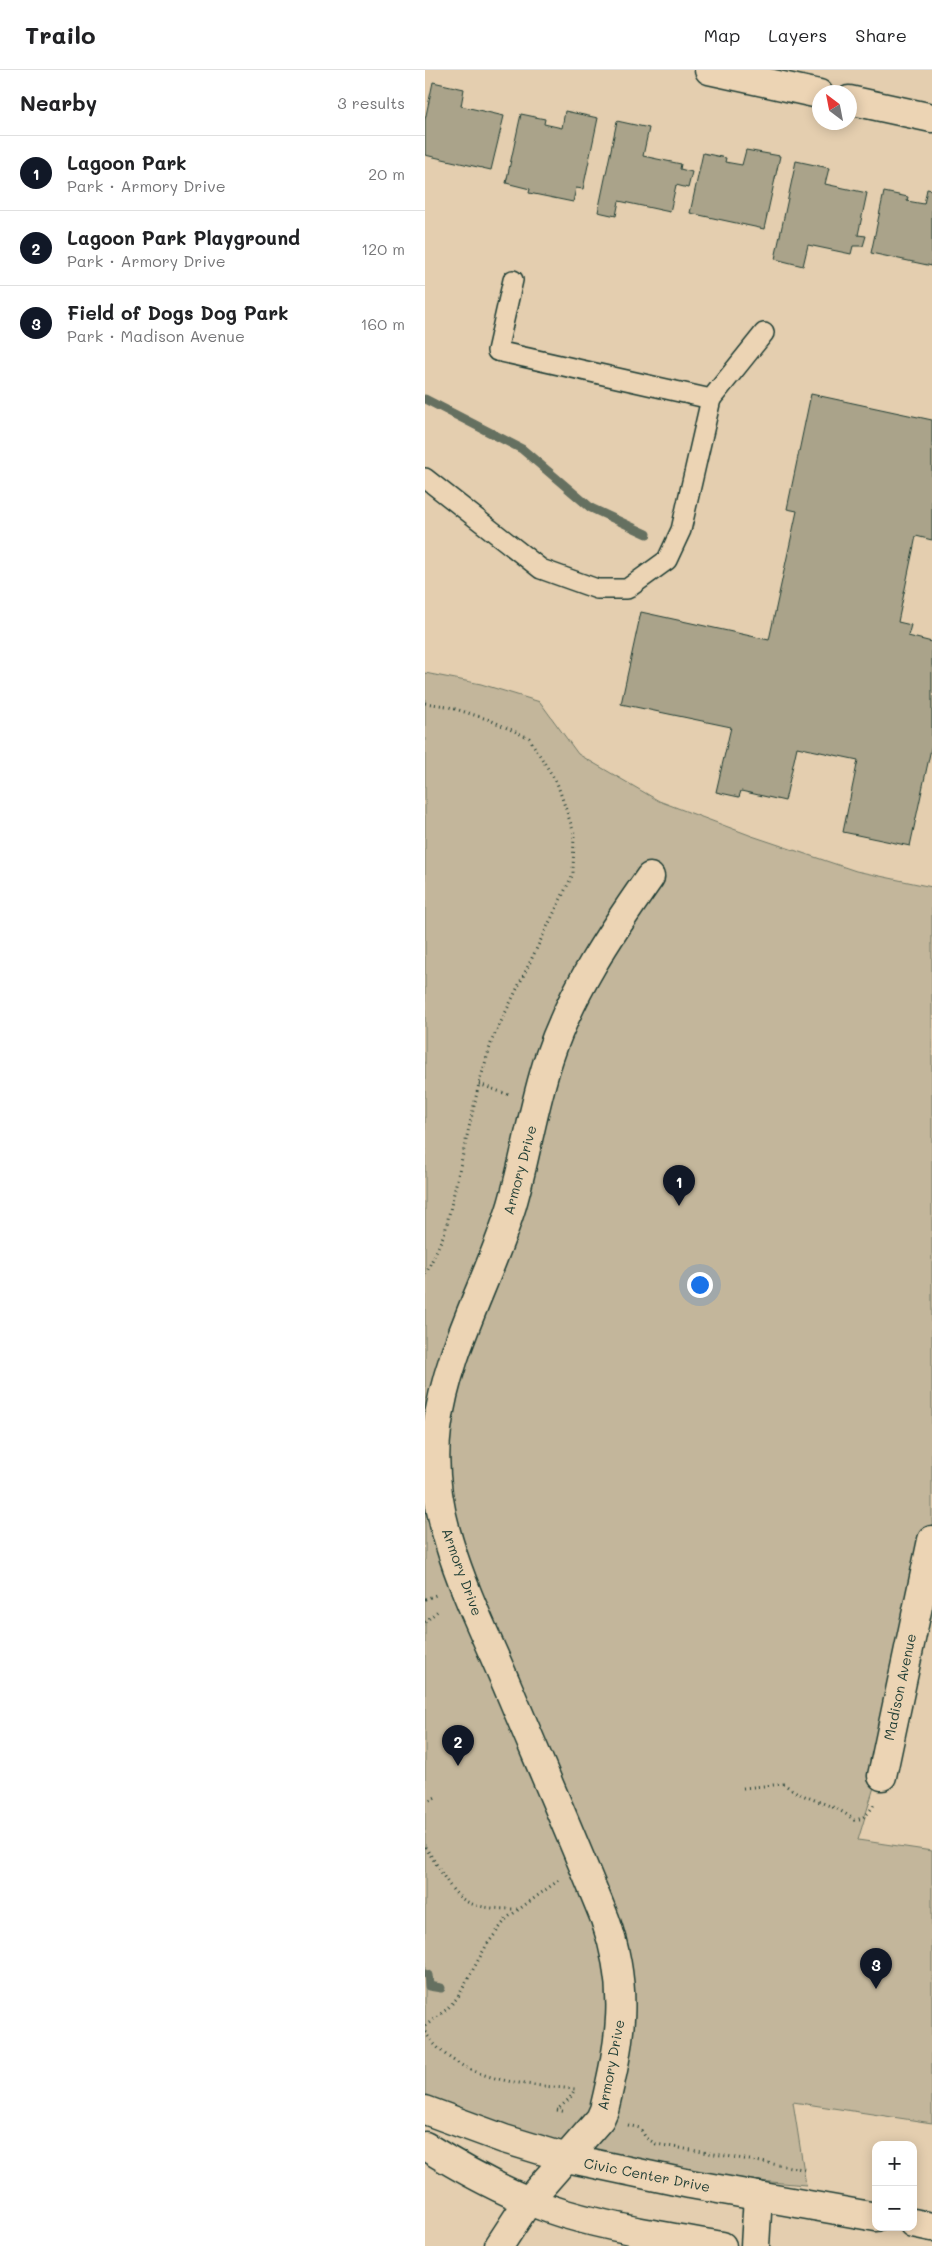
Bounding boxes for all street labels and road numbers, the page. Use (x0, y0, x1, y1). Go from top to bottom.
street label: Armory Drive (498, 1123, 541, 1217)
street label: Armory Drive (438, 1525, 487, 1618)
street label: Madison Avenue (879, 1632, 920, 1742)
street label: Armory Drive (592, 2018, 629, 2112)
street label: Civic Center Drive (582, 2153, 712, 2196)

